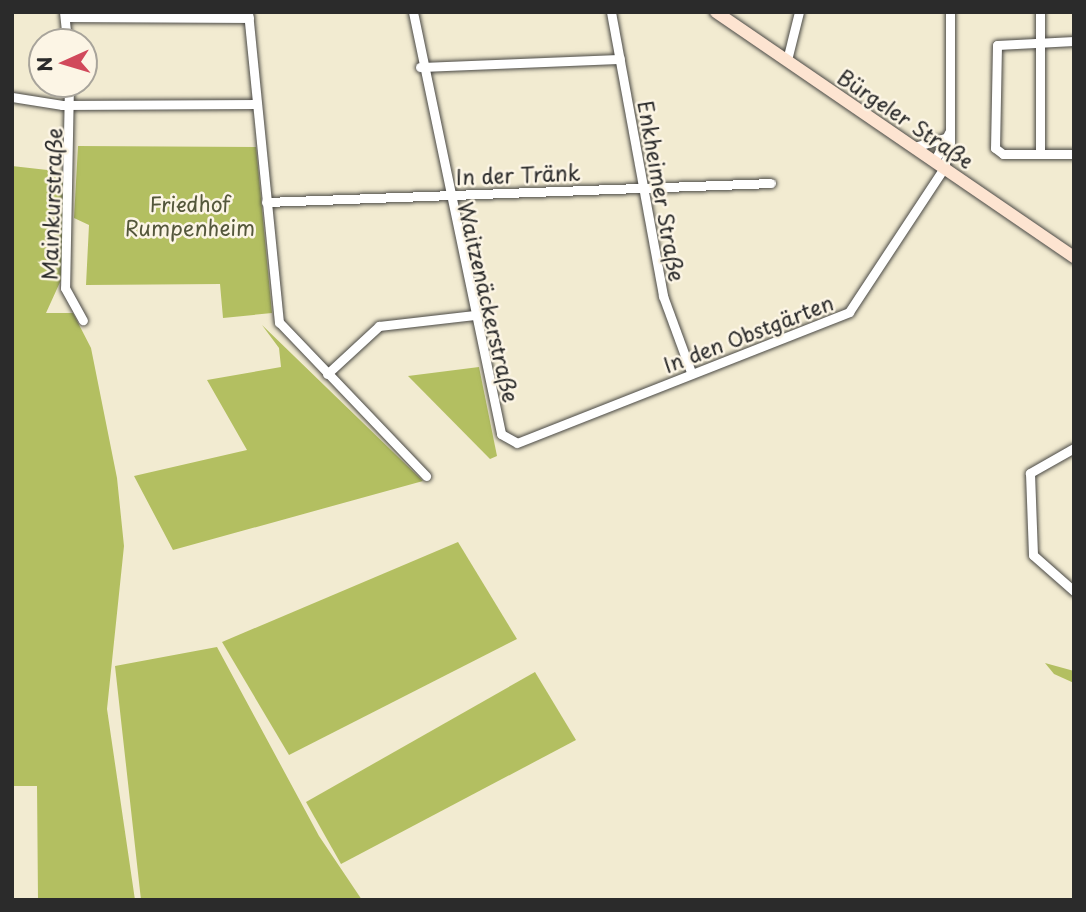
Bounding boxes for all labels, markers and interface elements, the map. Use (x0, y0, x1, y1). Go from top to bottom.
north arrow (28, 28, 98, 98)
text: N (30, 56, 59, 73)
street label: Bürgeler Straße (832, 63, 980, 173)
street label: Enkheimer Straße (634, 98, 690, 284)
street label: Mainkurstraße (36, 127, 66, 281)
street label: In der Tränk (455, 159, 581, 189)
park label: Friedhof Rumpenheim (125, 190, 255, 240)
street label: Waitzenäckerstraße (454, 199, 524, 405)
street label: In den Obstgärten (659, 289, 837, 377)

